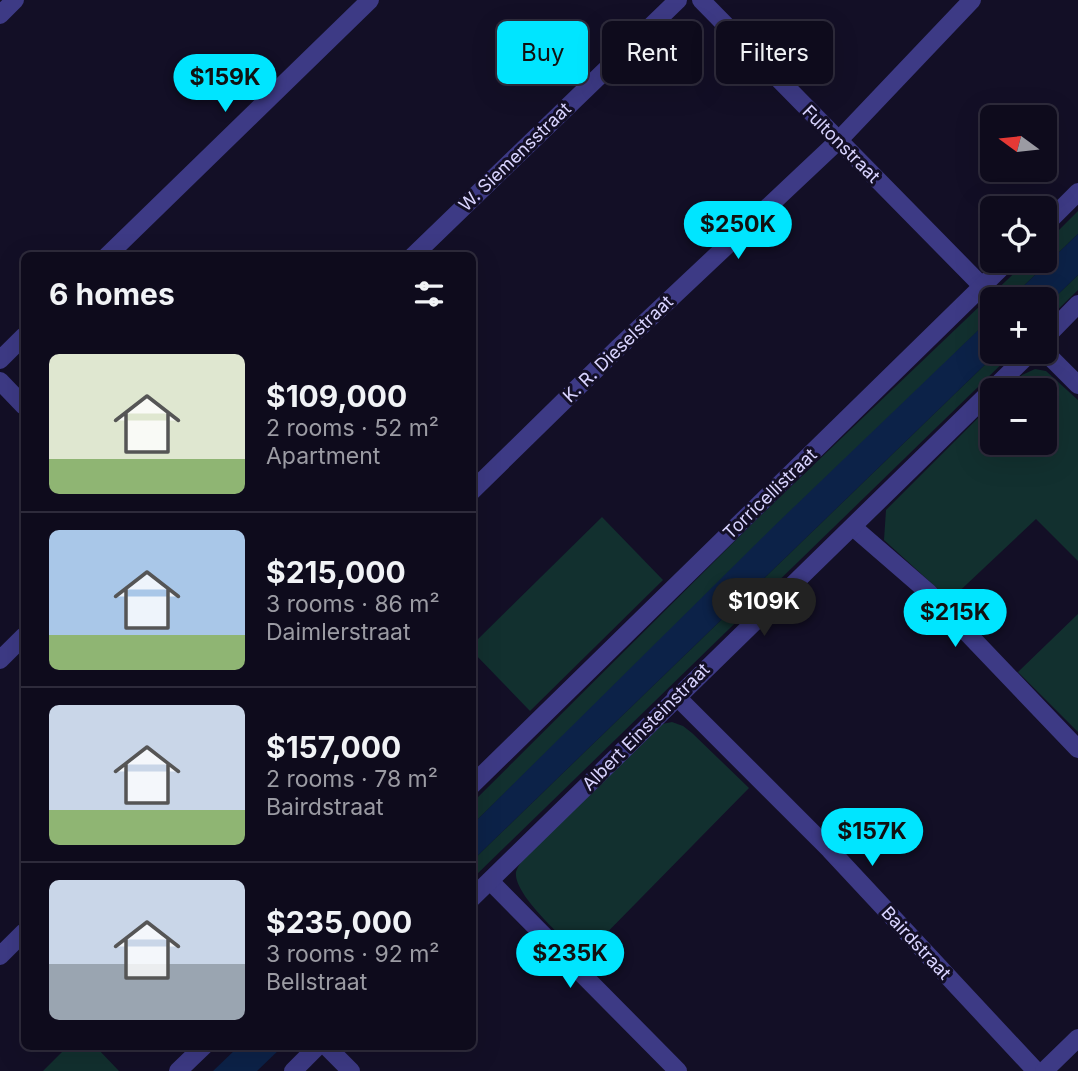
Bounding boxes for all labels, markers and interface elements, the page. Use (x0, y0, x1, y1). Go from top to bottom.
chip: Buy (497, 21, 588, 84)
chip: Rent (602, 21, 702, 84)
chip: Filters (716, 21, 833, 84)
pin: $159K (176, 54, 274, 114)
text: $159K (189, 63, 261, 91)
street label: W. Siemensstraat (454, 98, 575, 215)
street label: Fultonstraat (798, 101, 884, 187)
north arrow (980, 105, 1057, 182)
map controls (980, 105, 1057, 455)
button: locate (980, 196, 1057, 273)
pin: $250K (689, 202, 787, 261)
text: $250K (700, 210, 776, 238)
icon: filters (410, 275, 448, 313)
text: 6 homes (49, 276, 175, 312)
button: + (980, 287, 1057, 364)
street label: K. R. Dieselstraat (558, 291, 677, 406)
text: $109,000 (266, 378, 407, 414)
button: − (980, 378, 1057, 455)
icon: home (105, 382, 189, 466)
text: 2 rooms · 52 m² (266, 414, 439, 442)
text: Apartment (266, 442, 380, 470)
street label: Torricellistraat (719, 444, 821, 543)
text: $215,000 (266, 554, 406, 590)
icon: home (105, 558, 189, 642)
pin: $109K (715, 578, 813, 638)
text: $109K (728, 587, 800, 615)
text: 3 rooms · 86 m² (266, 590, 440, 618)
pin: $215K (906, 590, 1004, 649)
text: $215K (920, 598, 990, 626)
text: Daimlerstraat (266, 618, 411, 646)
street label: Albert Einsteinstraat (578, 659, 714, 795)
text: $157,000 (266, 729, 401, 765)
icon: home (105, 733, 189, 817)
text: 2 rooms · 78 m² (266, 765, 438, 793)
text: Bairdstraat (266, 793, 384, 821)
pin: $157K (823, 808, 921, 868)
text: $157K (837, 817, 907, 845)
street label: Bairdstraat (877, 902, 955, 984)
text: $235,000 (266, 904, 412, 940)
icon: home (105, 908, 189, 992)
pin: $235K (521, 930, 619, 990)
text: $235K (532, 939, 608, 967)
text: 3 rooms · 92 m² (266, 940, 439, 968)
text: Bellstraat (266, 968, 367, 996)

